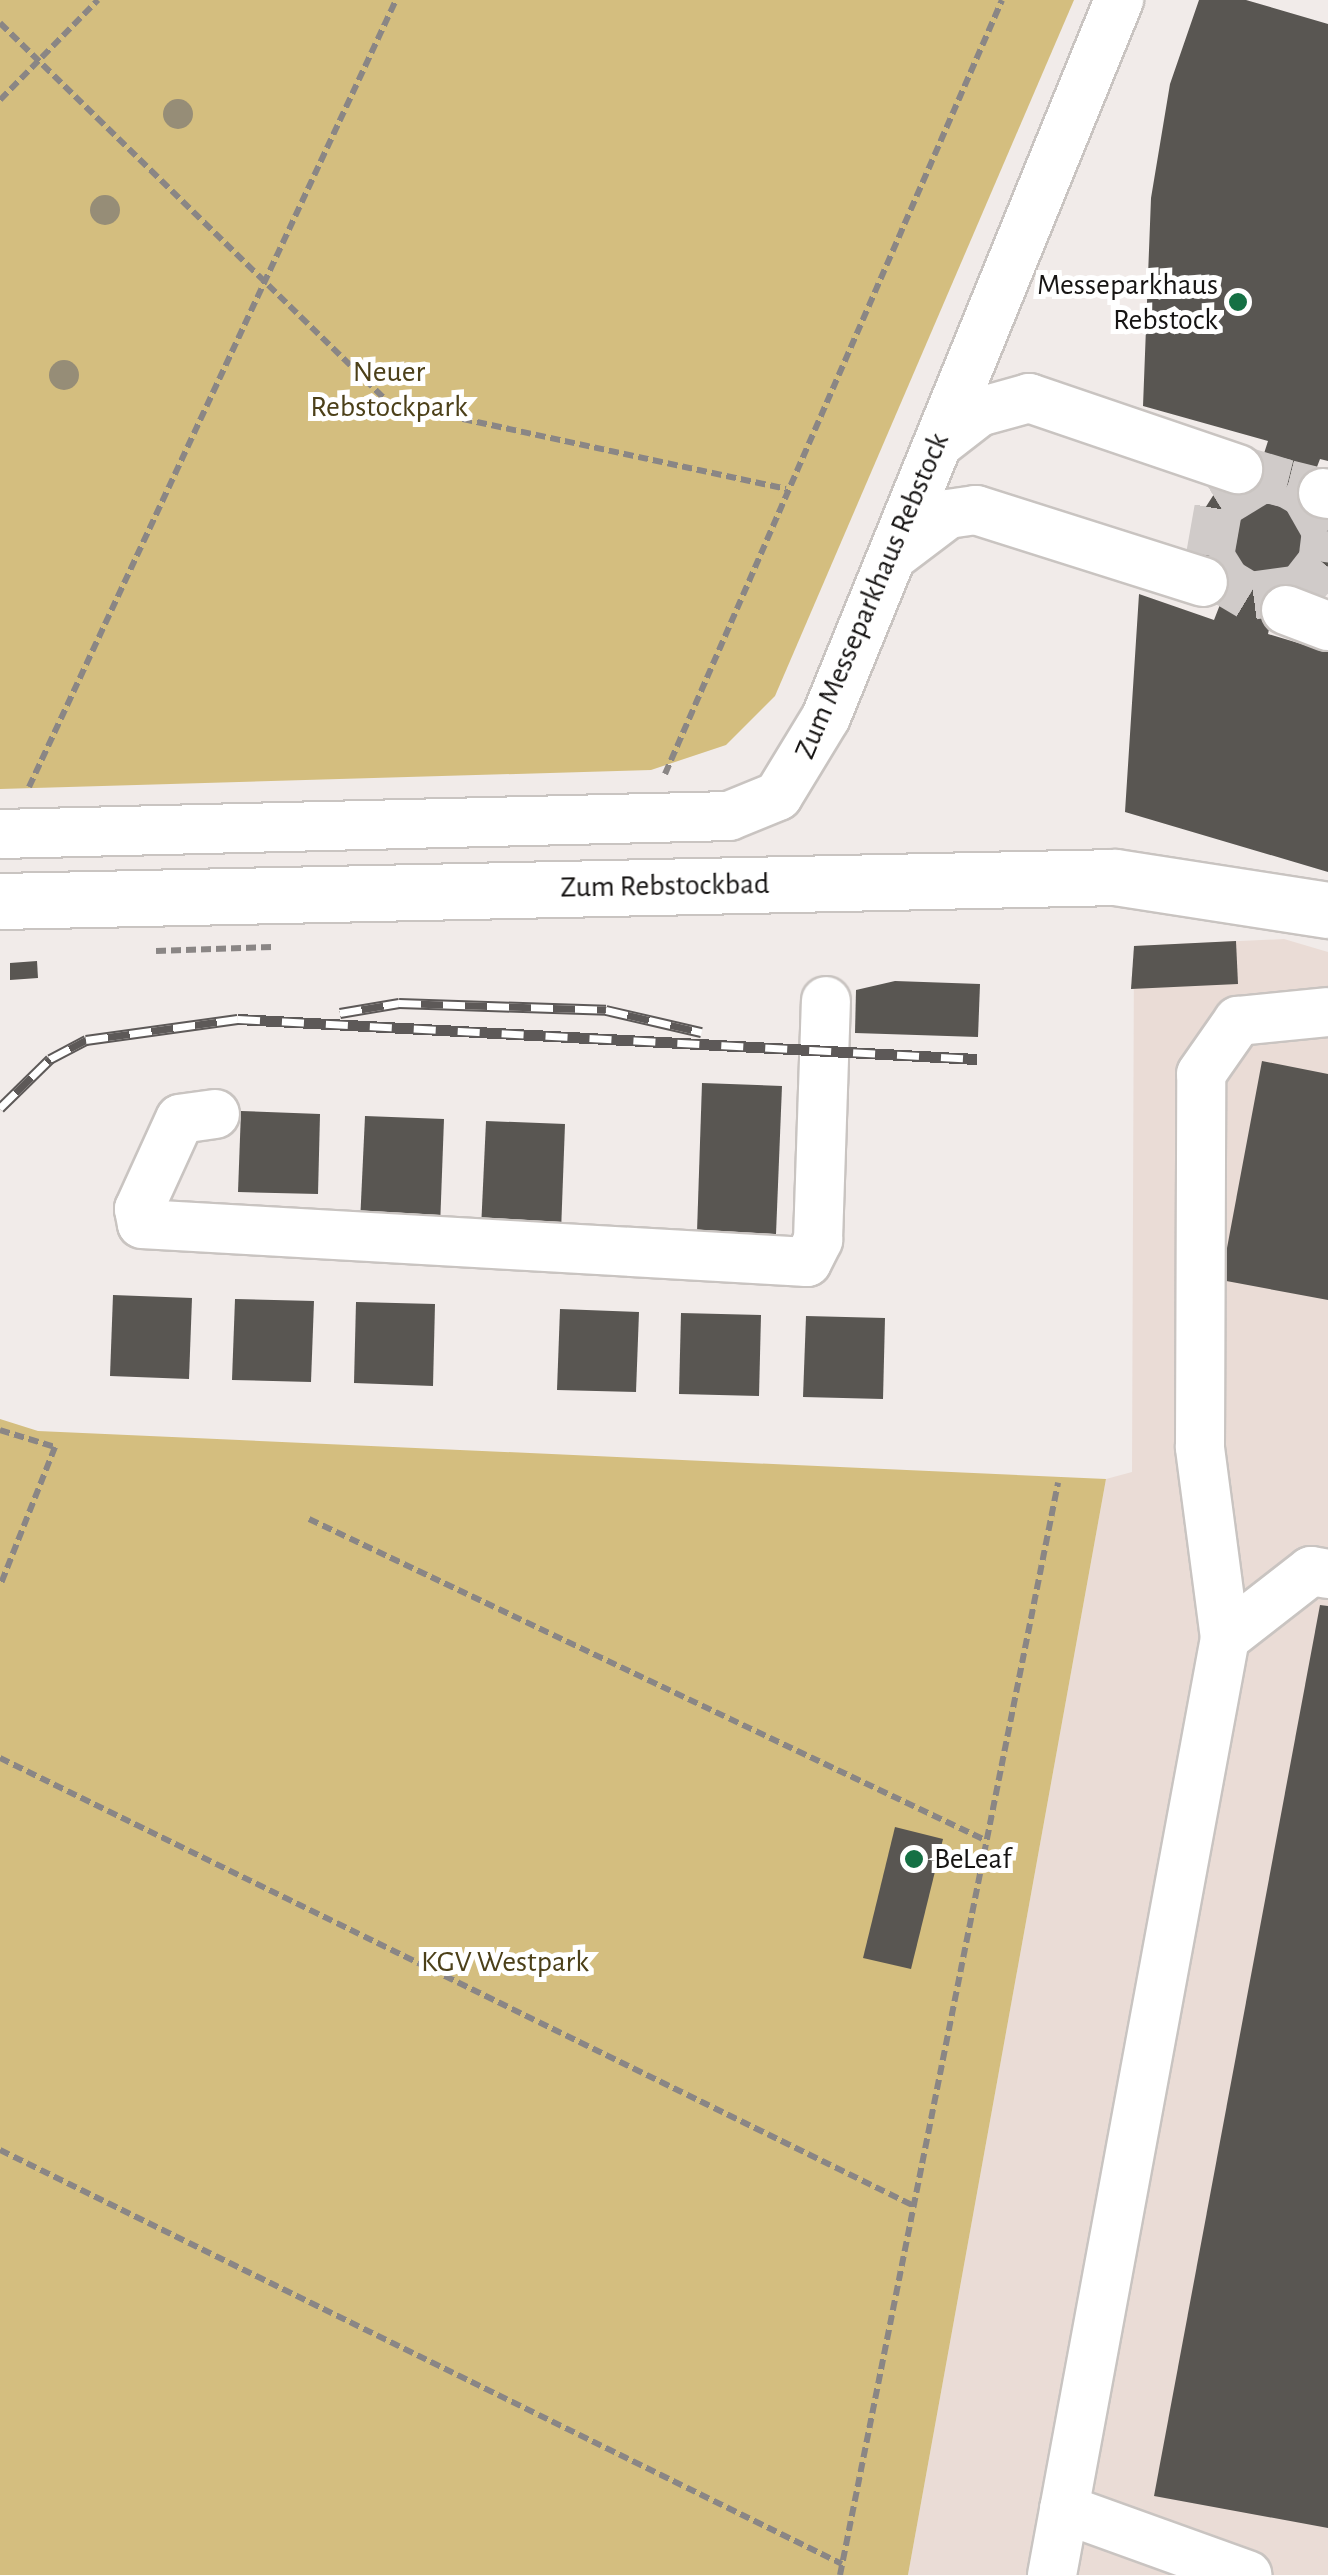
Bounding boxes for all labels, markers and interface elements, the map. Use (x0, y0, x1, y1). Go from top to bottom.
place label: Messeparkhaus Rebstock (1037, 267, 1218, 338)
marker: Messeparkhaus Rebstock (1227, 291, 1249, 313)
park label: Neuer Rebstockpark (310, 354, 468, 424)
street label: Zum Messeparkhaus Rebstock (787, 428, 957, 764)
street label: Zum Rebstockbad (560, 866, 770, 906)
place label: BeLeaf (934, 1841, 1011, 1877)
marker: BeLeaf (903, 1848, 925, 1870)
park label: KGV Westpark (421, 1944, 589, 1980)

